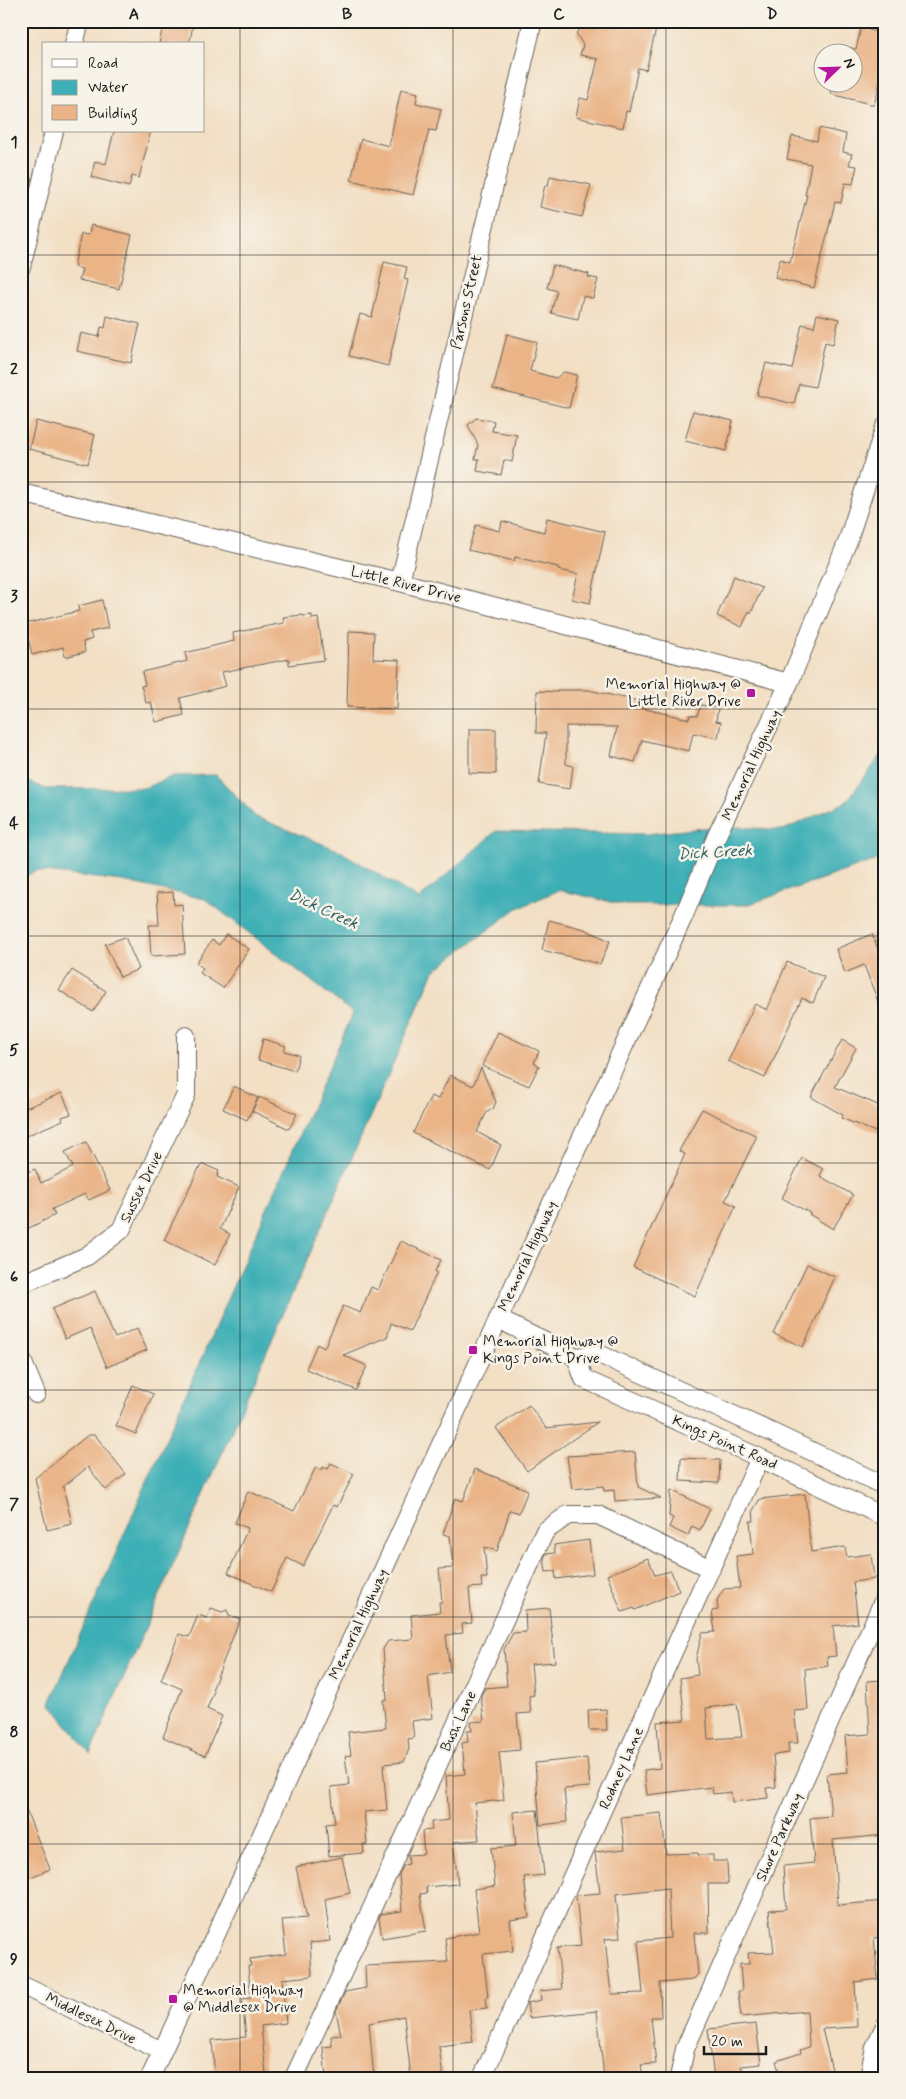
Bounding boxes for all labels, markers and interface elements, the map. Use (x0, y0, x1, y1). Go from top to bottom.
text: A (129, 4, 139, 25)
text: B (342, 4, 352, 25)
text: C (553, 4, 565, 25)
text: D (766, 4, 778, 25)
legend (42, 42, 205, 132)
north arrow (814, 42, 864, 92)
text: Road (88, 54, 118, 74)
text: N (839, 56, 859, 71)
text: Water (88, 78, 128, 98)
text: Building (88, 104, 138, 125)
text: 1 (10, 132, 18, 153)
street label: Parsons Street (446, 253, 488, 351)
text: 2 (10, 359, 18, 380)
street label: Little River Drive (349, 562, 463, 608)
text: 3 (10, 586, 18, 607)
place label: Memorial Highway @ Little River Drive (606, 675, 741, 712)
marker: Memorial Highway @ Little River Drive (745, 687, 757, 699)
street label: Memorial Highway (717, 707, 787, 825)
text: 4 (9, 813, 19, 834)
water label: Dick Creek (677, 840, 753, 865)
water label: Dick Creek (285, 884, 362, 935)
text: 5 (9, 1040, 19, 1061)
street label: Sussex Drive (116, 1148, 168, 1226)
street label: Memorial Highway (493, 1198, 563, 1316)
text: 6 (10, 1267, 18, 1288)
place label: Memorial Highway @ Kings Point Drive (483, 1332, 618, 1370)
marker: Memorial Highway @ Kings Point Drive (467, 1344, 479, 1356)
street label: Kings Point Road (668, 1411, 780, 1476)
text: 7 (9, 1494, 19, 1515)
street label: Memorial Highway (324, 1566, 394, 1684)
street label: Bush Lane (436, 1688, 482, 1755)
text: 8 (9, 1722, 19, 1743)
street label: Rodney Lane (595, 1724, 649, 1813)
street label: Shore Parkway (751, 1790, 808, 1885)
text: 9 (10, 1949, 18, 1970)
place label: Memorial Highway @ Middlesex Drive (183, 1981, 303, 2018)
street label: Middlesex Drive (42, 1988, 140, 2050)
marker: Memorial Highway @ Middlesex Drive (167, 1993, 179, 2005)
scale bar (704, 2024, 766, 2056)
text: 20 m (711, 2032, 743, 2052)

